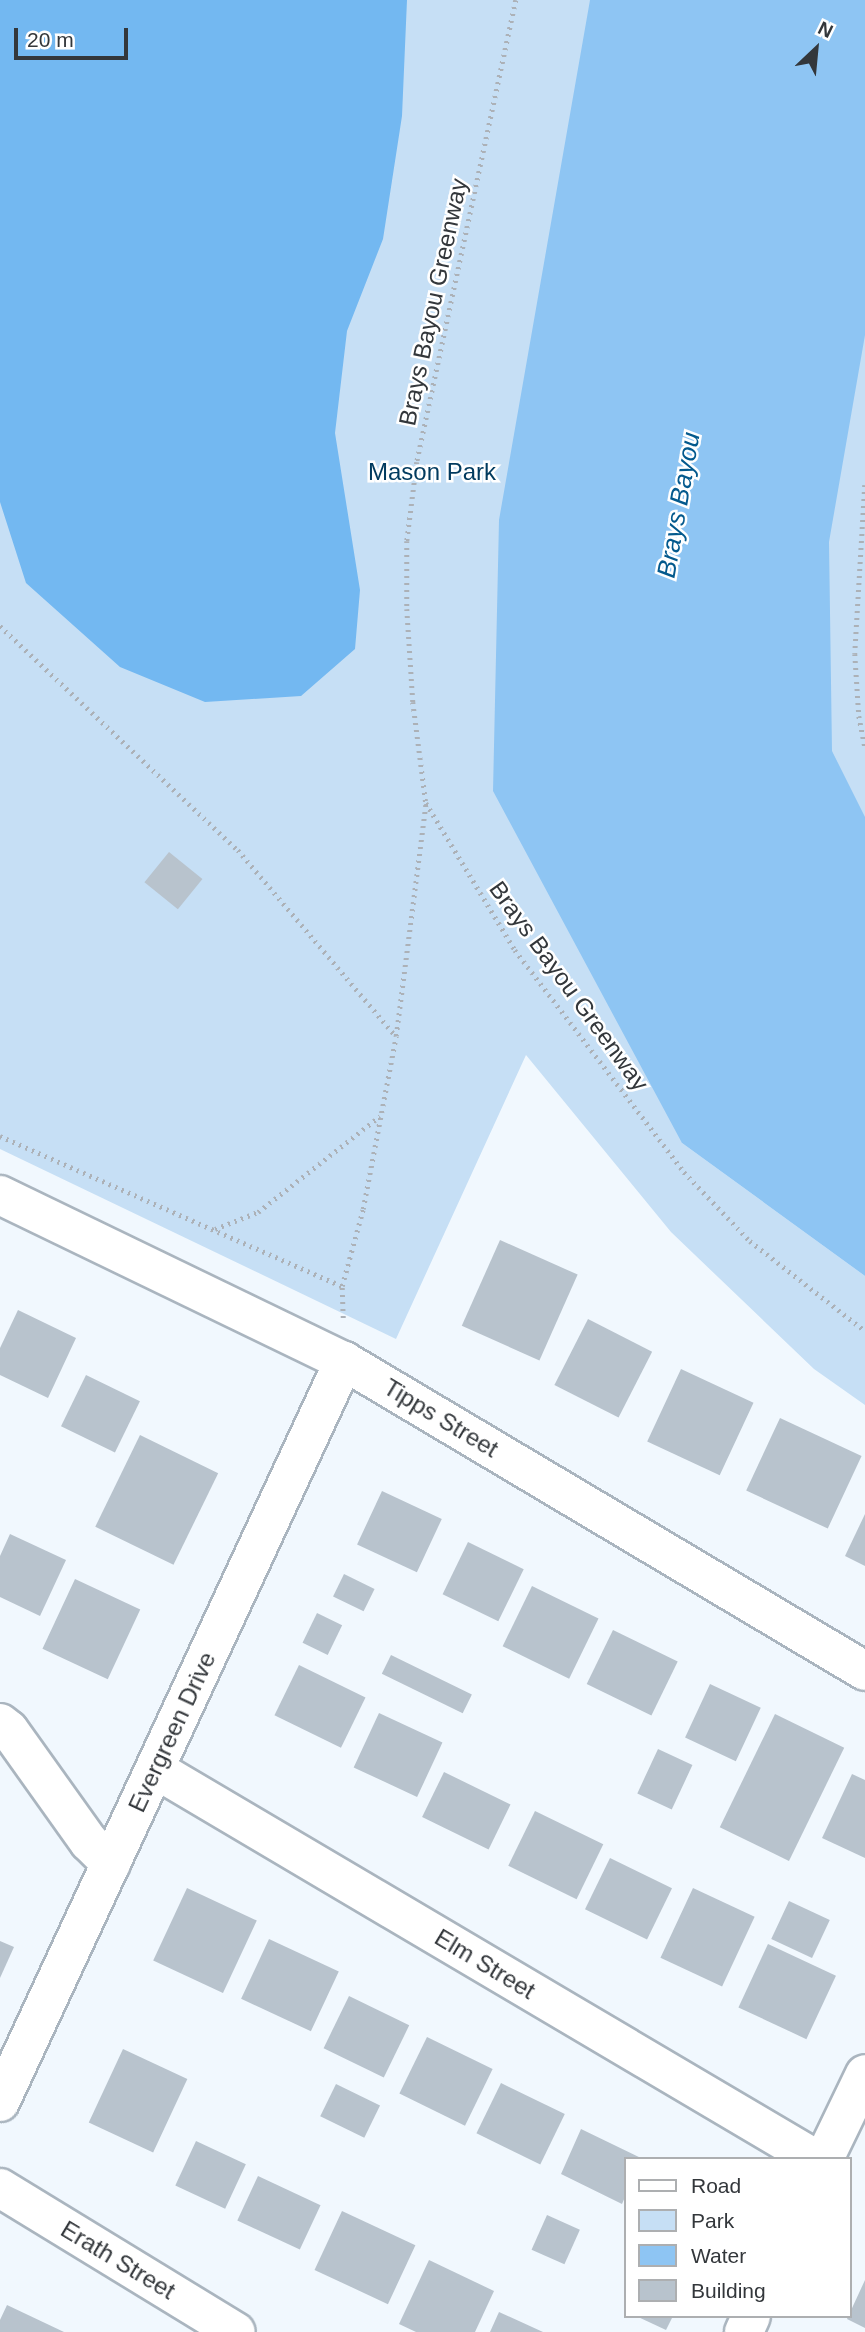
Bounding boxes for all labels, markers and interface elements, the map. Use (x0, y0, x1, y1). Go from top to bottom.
scale bar (18, 14, 131, 58)
north arrow (781, 14, 851, 84)
text: N (815, 17, 836, 42)
text: 20 m (27, 28, 74, 51)
street label: Brays Bayou Greenway (393, 176, 473, 428)
water label: Brays Bayou (651, 430, 707, 580)
park label: Mason Park (368, 458, 496, 486)
street label: Brays Bayou Greenway (483, 876, 655, 1096)
street label: Tipps Street (379, 1373, 503, 1463)
street label: Evergreen Drive (122, 1647, 222, 1817)
street label: Elm Street (430, 1923, 540, 2005)
legend (624, 2157, 851, 2318)
text: Road (691, 2174, 741, 2197)
text: Park (691, 2209, 734, 2232)
street label: Erath Street (56, 2215, 180, 2305)
text: Water (691, 2244, 746, 2267)
text: Building (691, 2279, 766, 2302)

